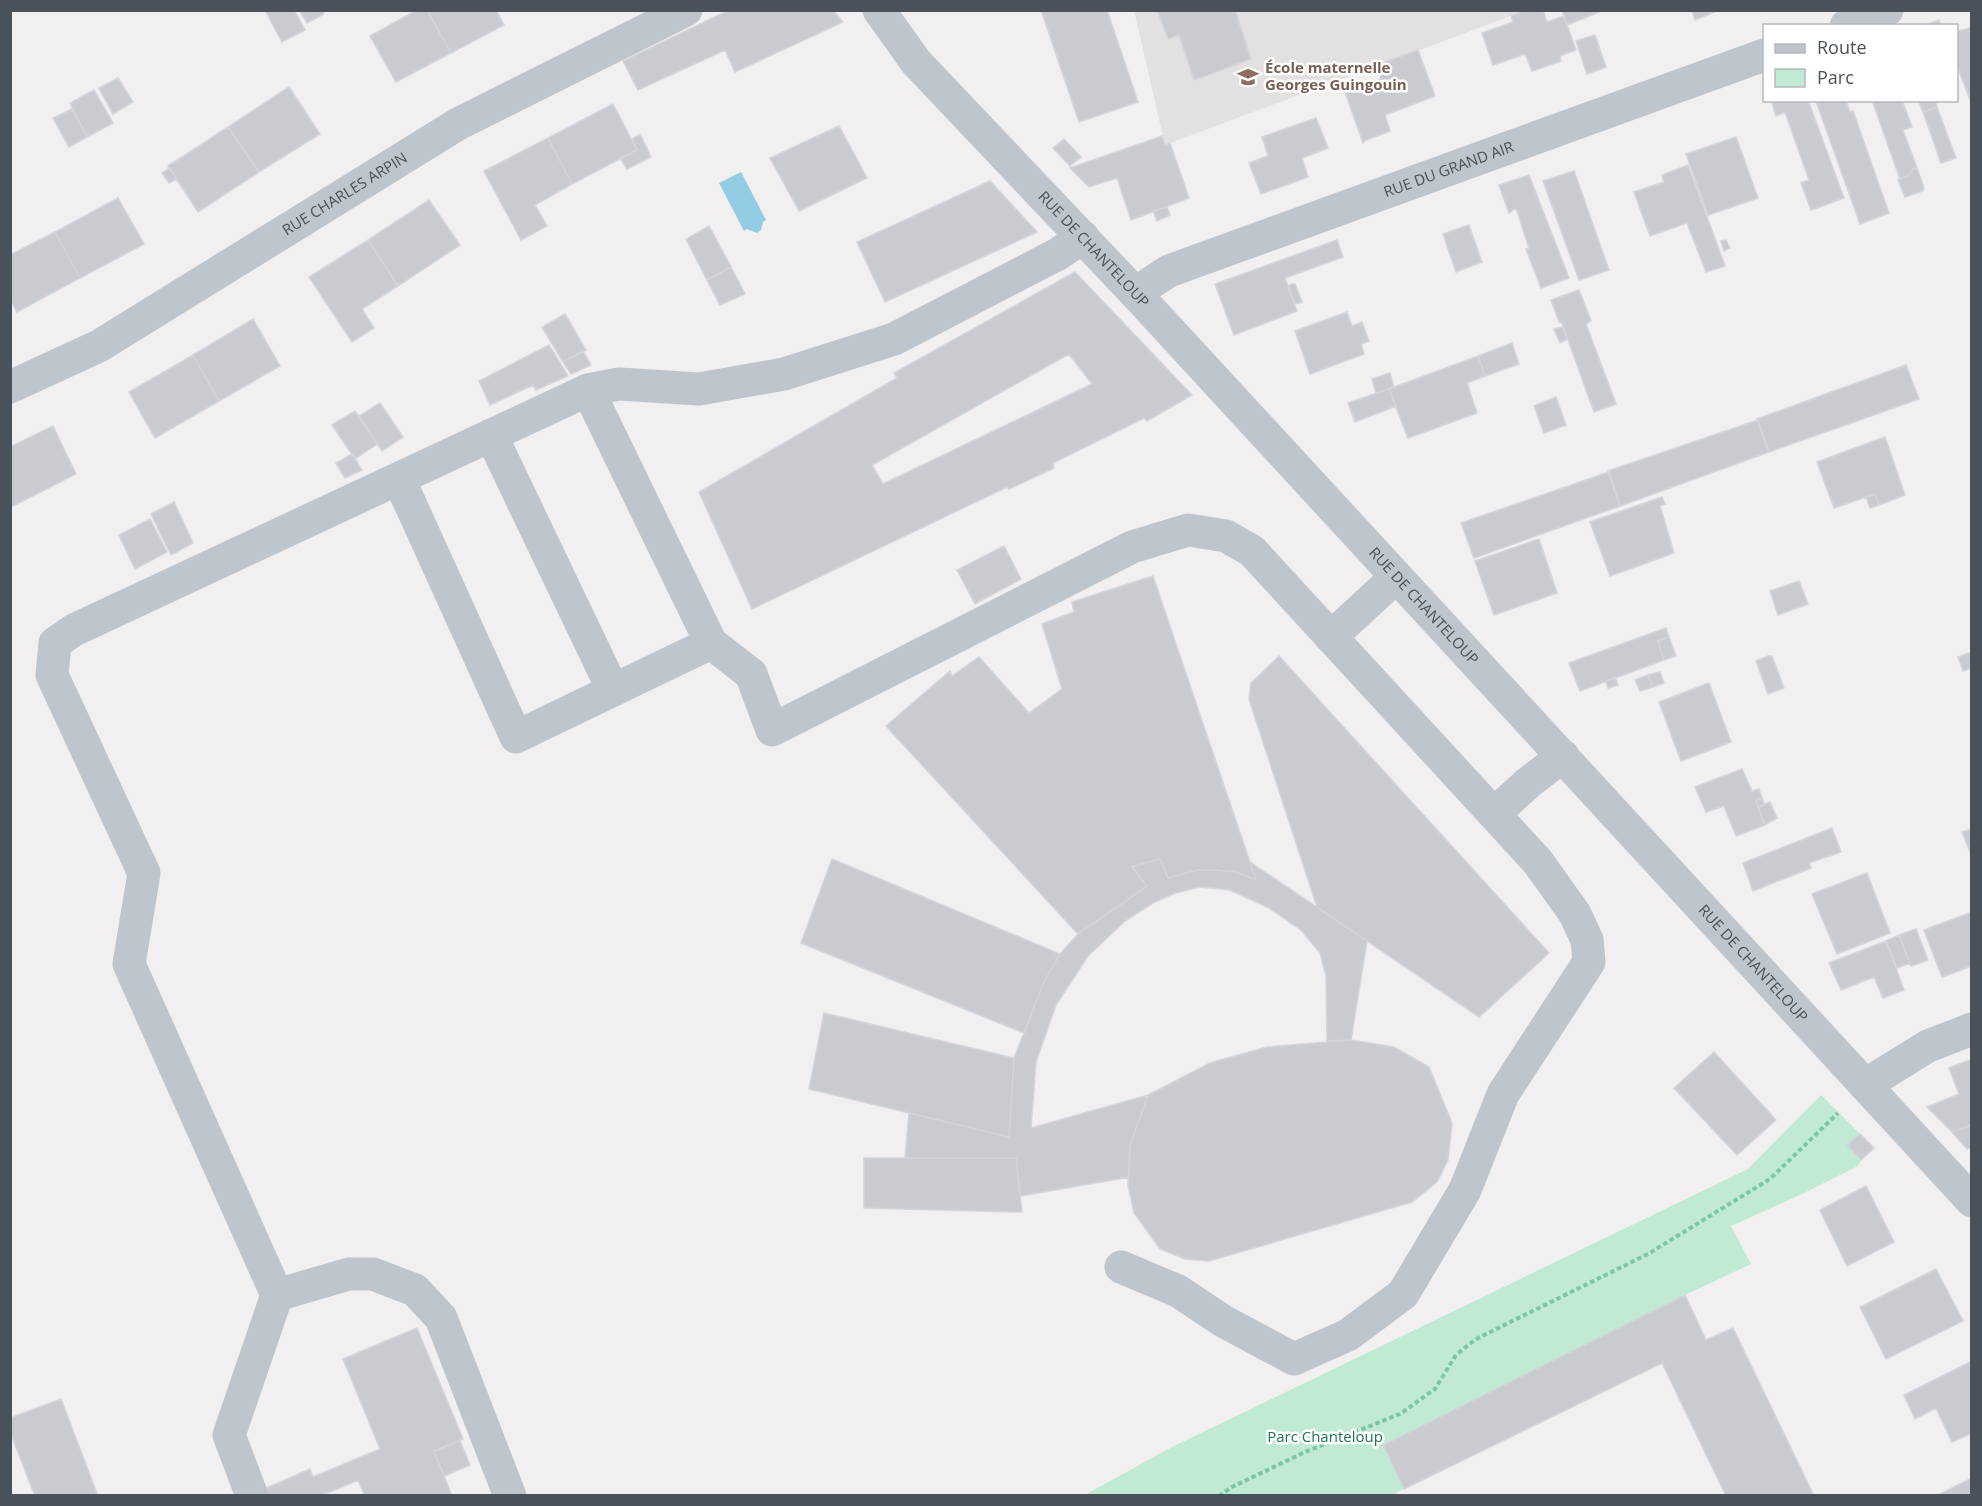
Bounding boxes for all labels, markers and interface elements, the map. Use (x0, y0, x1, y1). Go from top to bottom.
legend (1763, 24, 1958, 102)
text: Route (1817, 35, 1867, 59)
place label: École maternelle Georges Guingouin (1265, 57, 1407, 94)
school or university icon: École maternelle Georges Guingouin (1236, 65, 1260, 89)
text: Parc (1817, 65, 1854, 89)
street label: RUE DU GRAND AIR (1381, 136, 1517, 201)
street label: RUE CHARLES ARPIN (278, 147, 411, 239)
street label: RUE DE CHANTELOUP (1034, 186, 1154, 311)
street label: RUE DE CHANTELOUP (1365, 542, 1484, 668)
street label: RUE DE CHANTELOUP (1695, 900, 1813, 1026)
park label: Parc Chanteloup (1267, 1426, 1383, 1446)

